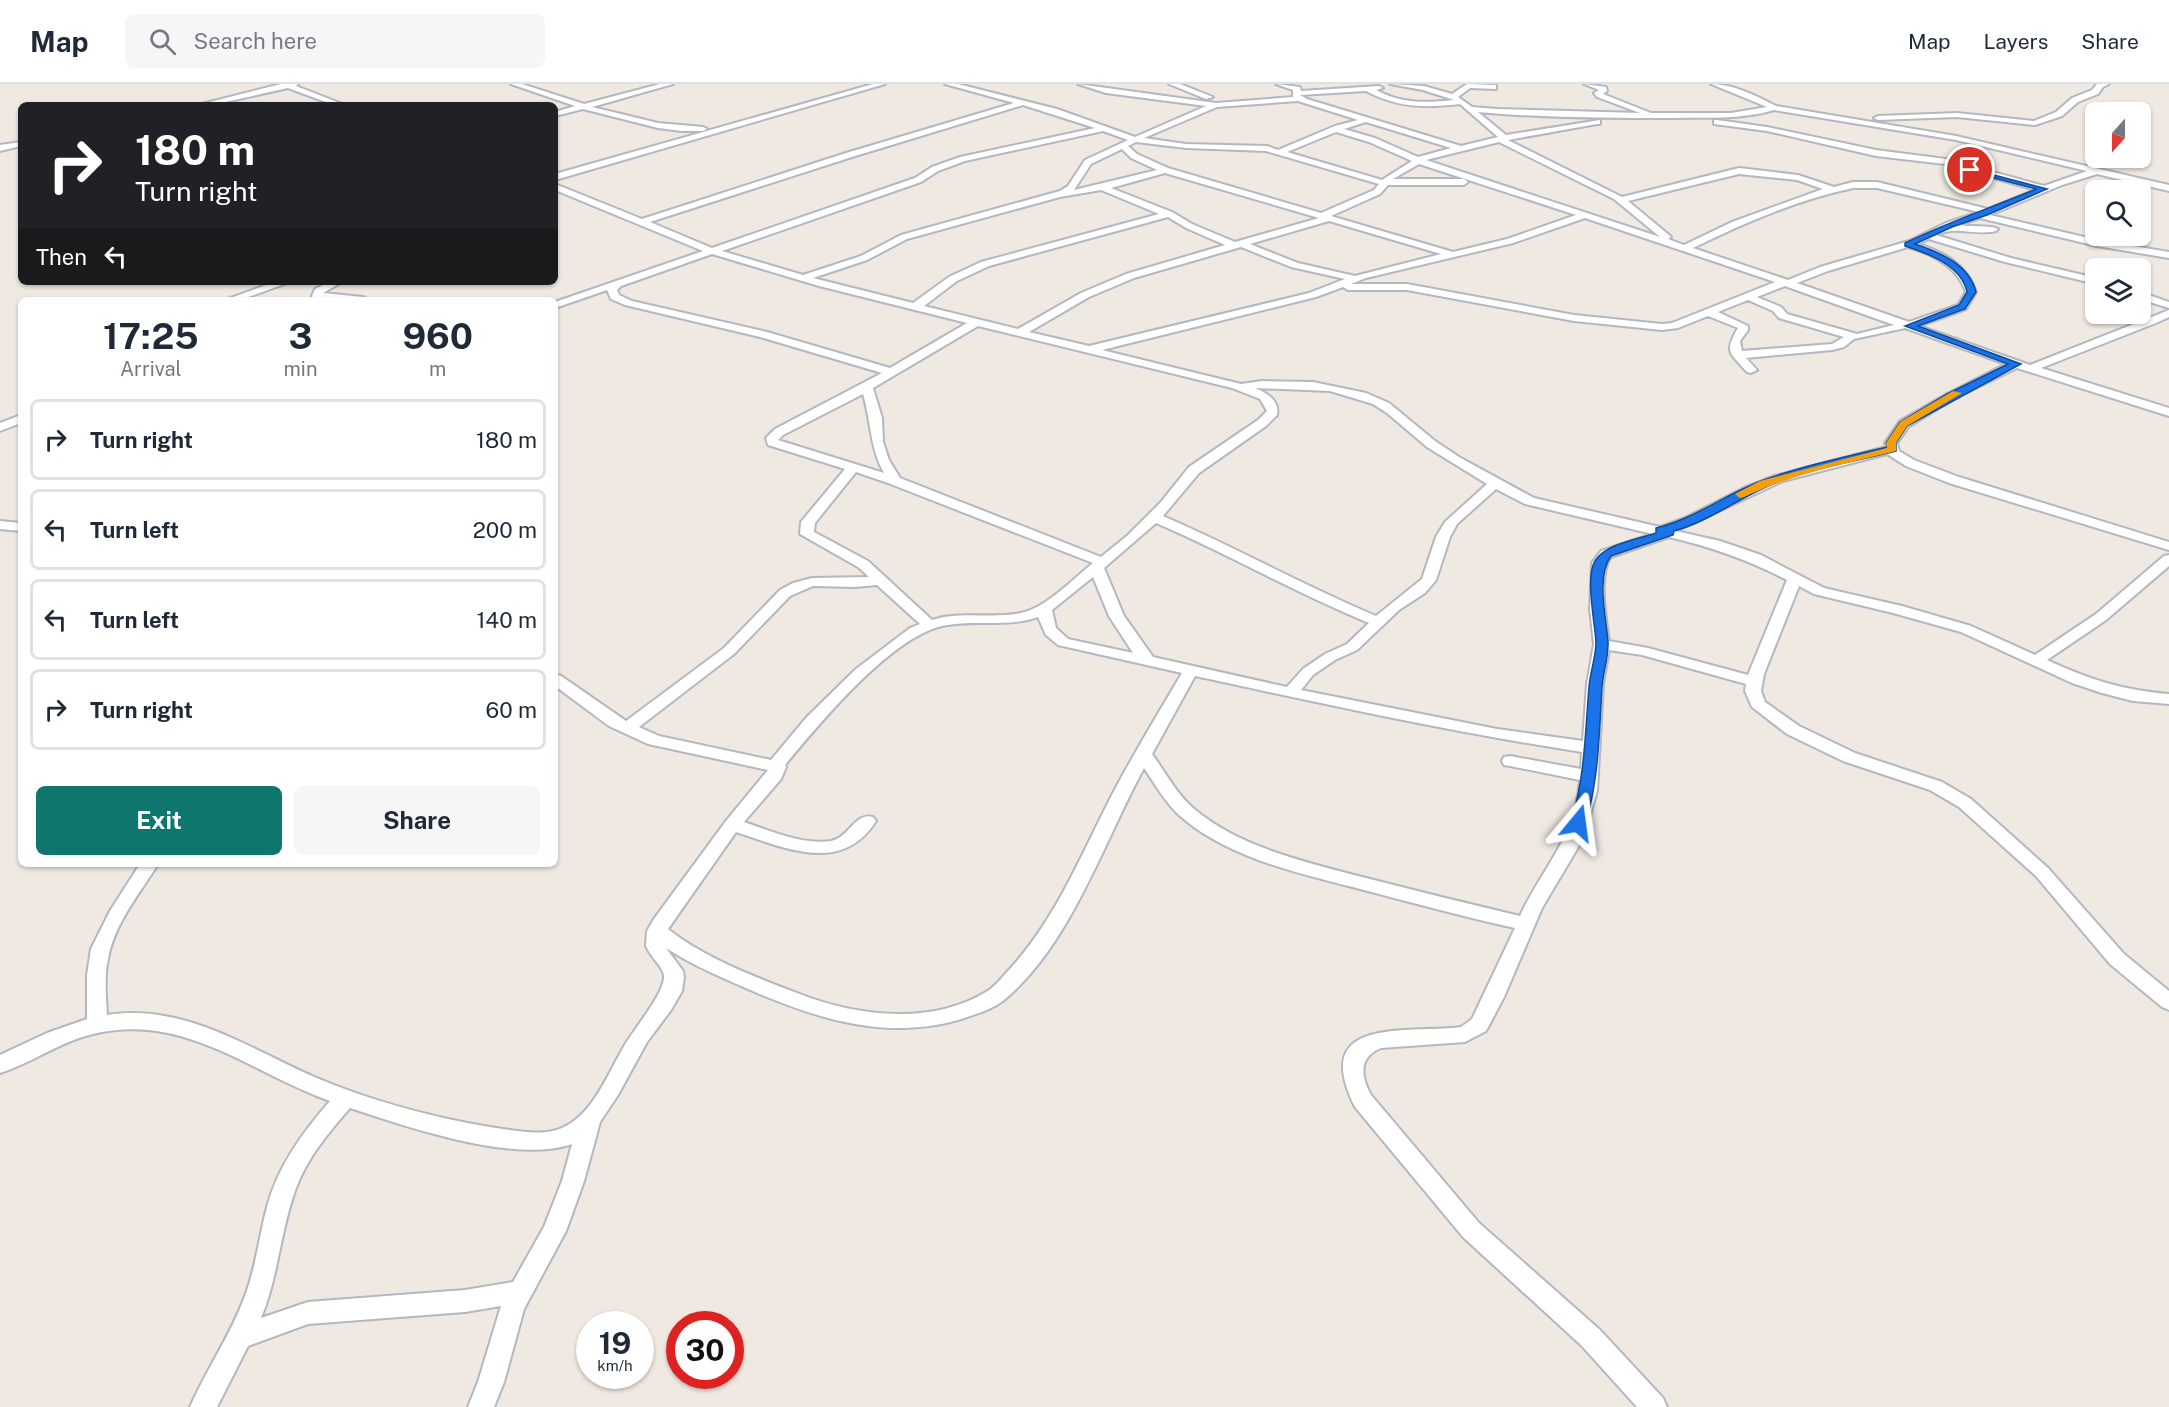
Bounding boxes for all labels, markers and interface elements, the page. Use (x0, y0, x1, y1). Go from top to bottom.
search box (125, 14, 545, 68)
text: Map (30, 25, 89, 58)
icon: search (146, 25, 179, 58)
text: Search here (194, 28, 317, 54)
text: Map (1908, 29, 1951, 54)
text: Layers (1984, 29, 2048, 54)
text: Share (2081, 29, 2139, 54)
north arrow (2085, 102, 2151, 168)
map controls (2085, 102, 2151, 324)
text: 180 m (135, 125, 255, 174)
icon: right (36, 126, 114, 204)
pin (1944, 144, 1995, 195)
icon: arrive (1953, 153, 1986, 186)
text: Turn right (135, 175, 258, 207)
button: search (2085, 180, 2151, 246)
icon: left (99, 240, 132, 273)
text: Then (36, 244, 87, 270)
button: layers (2085, 258, 2151, 324)
text: 17:25 (103, 315, 199, 357)
text: 3 (289, 315, 313, 357)
text: 960 (403, 315, 473, 357)
text: Arrival (120, 357, 182, 381)
text: min (284, 357, 317, 381)
text: m (429, 357, 446, 381)
icon: right (39, 423, 72, 456)
text: Turn right (90, 427, 193, 453)
text: 180 m (476, 427, 537, 453)
icon: left (39, 513, 72, 546)
text: Turn left (90, 517, 179, 543)
text: 200 m (473, 517, 537, 543)
icon: left (39, 603, 72, 636)
text: Turn left (90, 607, 179, 633)
text: 140 m (476, 607, 537, 633)
icon: right (39, 693, 72, 726)
text: Turn right (90, 697, 193, 723)
text: 60 m (486, 697, 537, 723)
button: Exit (36, 786, 282, 855)
button: Share (294, 786, 540, 855)
position arrow (1546, 791, 1610, 855)
speed limit sign: 30 (666, 1311, 744, 1389)
text: 19 (599, 1325, 631, 1361)
text: km/h (597, 1357, 633, 1374)

